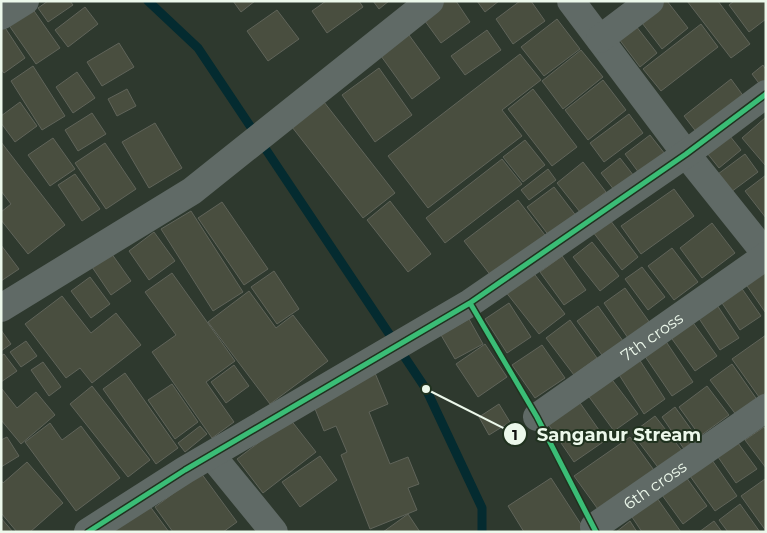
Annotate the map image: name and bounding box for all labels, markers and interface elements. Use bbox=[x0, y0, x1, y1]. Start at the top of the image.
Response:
street label: 7th cross bbox=[617, 308, 686, 365]
callout: Sanganur Stream bbox=[502, 418, 712, 451]
text: Sanganur Stream bbox=[537, 424, 701, 446]
text: 1 bbox=[512, 425, 518, 444]
street label: 6th cross bbox=[620, 456, 690, 513]

